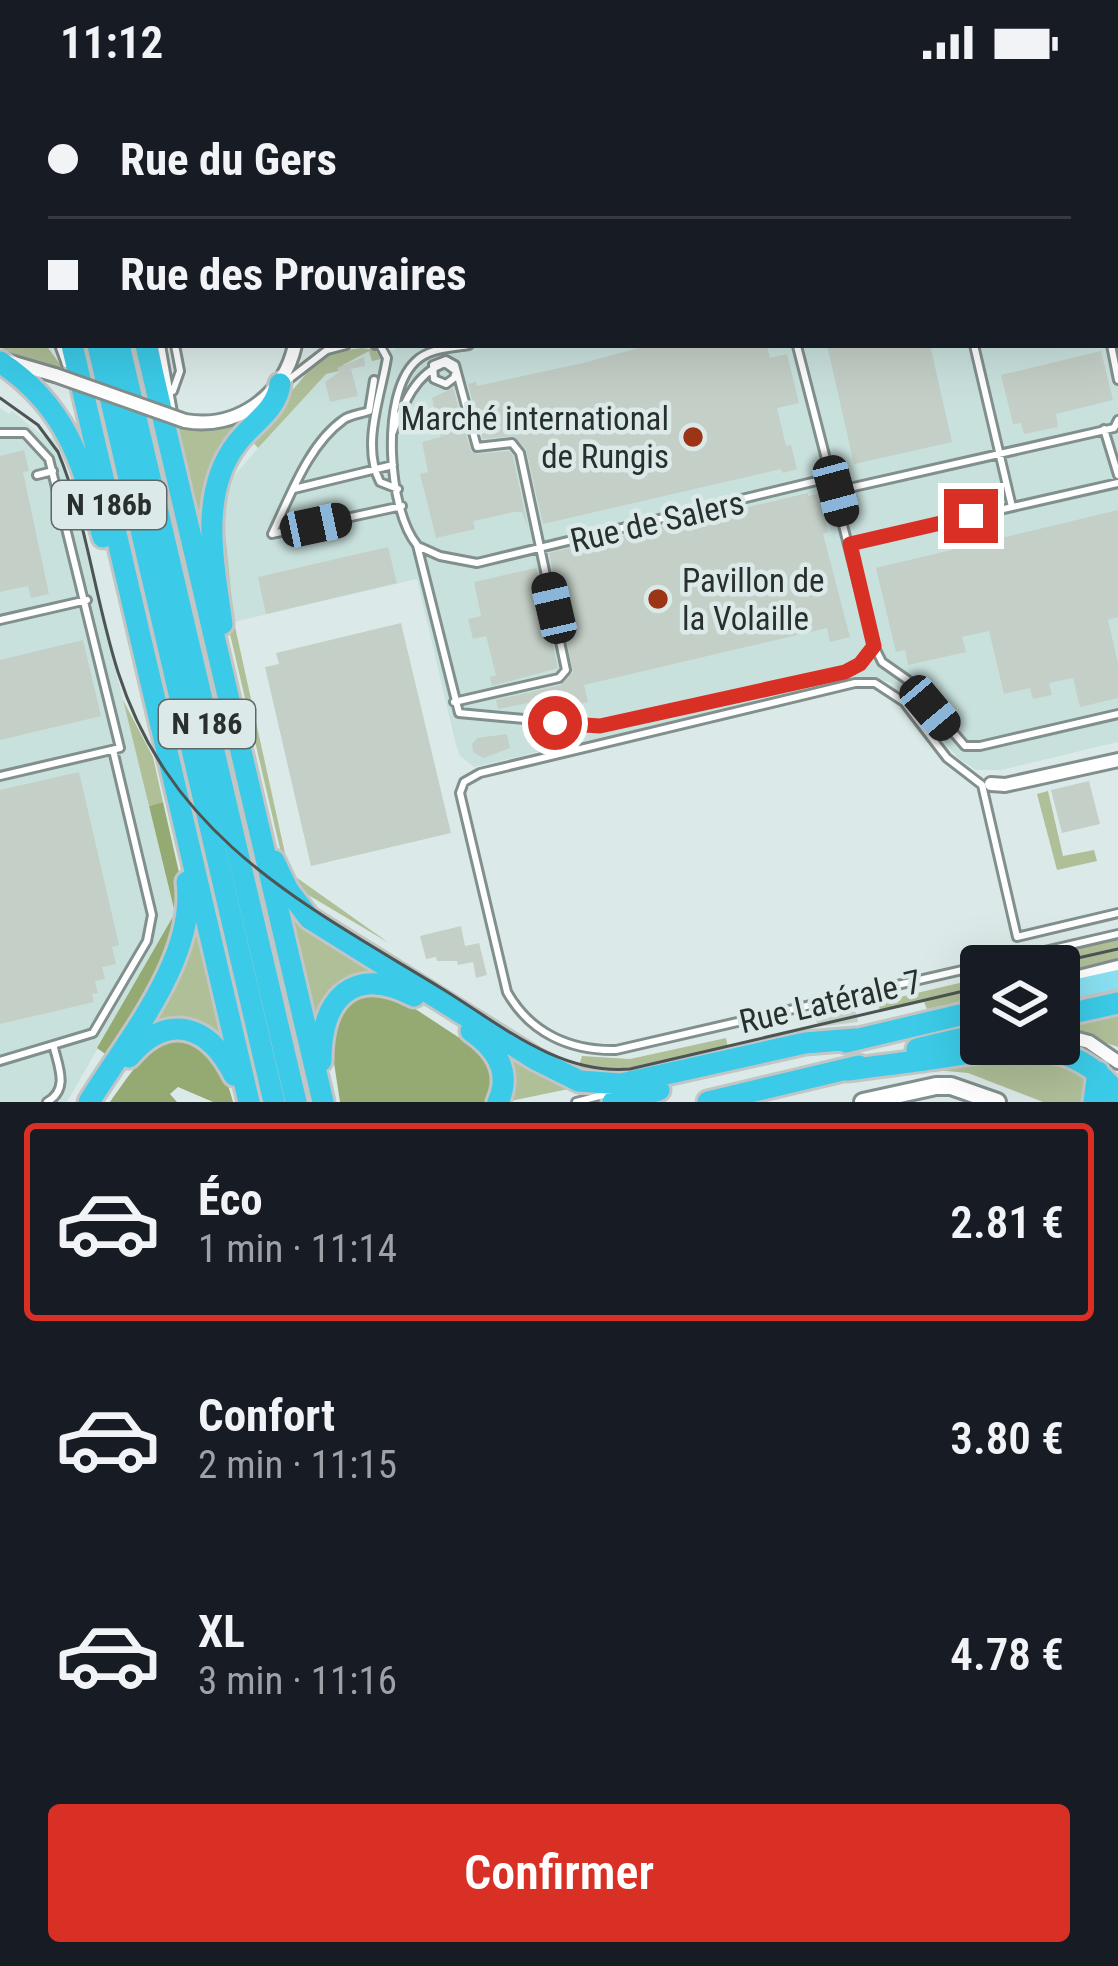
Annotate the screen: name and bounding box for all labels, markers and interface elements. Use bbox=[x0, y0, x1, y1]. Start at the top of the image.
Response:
text: 11:12 bbox=[60, 16, 163, 69]
text: Rue du Gers bbox=[120, 133, 337, 186]
text: Rue des Prouvaires bbox=[120, 248, 467, 301]
place label: Marché international de Rungis bbox=[400, 399, 669, 476]
marker: Marché international de Rungis bbox=[680, 424, 706, 450]
car bbox=[809, 452, 863, 530]
road number: N 186b bbox=[52, 481, 166, 529]
street label: Rue de Salers bbox=[566, 483, 748, 560]
route end bbox=[944, 489, 998, 543]
car bbox=[277, 500, 355, 550]
place label: Pavillon de la Volaille bbox=[682, 561, 824, 638]
car bbox=[528, 569, 580, 647]
marker: Pavillon de la Volaille bbox=[645, 586, 671, 612]
car bbox=[893, 669, 967, 747]
route start bbox=[528, 696, 582, 750]
road number: N 186 bbox=[159, 700, 255, 748]
map controls bbox=[960, 945, 1080, 1065]
button: layers bbox=[960, 945, 1080, 1065]
street label: Rue Latérale 7 bbox=[735, 962, 925, 1041]
icon: car bbox=[54, 1168, 162, 1276]
text: Éco bbox=[198, 1173, 263, 1226]
text: 2.81 € bbox=[950, 1196, 1064, 1249]
text: 1 min · 11:14 bbox=[198, 1226, 397, 1272]
icon: car bbox=[54, 1384, 162, 1492]
text: Confort bbox=[198, 1389, 335, 1442]
text: 3.80 € bbox=[950, 1412, 1064, 1465]
text: 2 min · 11:15 bbox=[198, 1442, 397, 1488]
icon: car bbox=[54, 1600, 162, 1708]
text: XL bbox=[198, 1605, 245, 1658]
text: 4.78 € bbox=[950, 1628, 1064, 1681]
text: 3 min · 11:16 bbox=[198, 1658, 397, 1704]
button: Confirmer bbox=[48, 1804, 1070, 1942]

